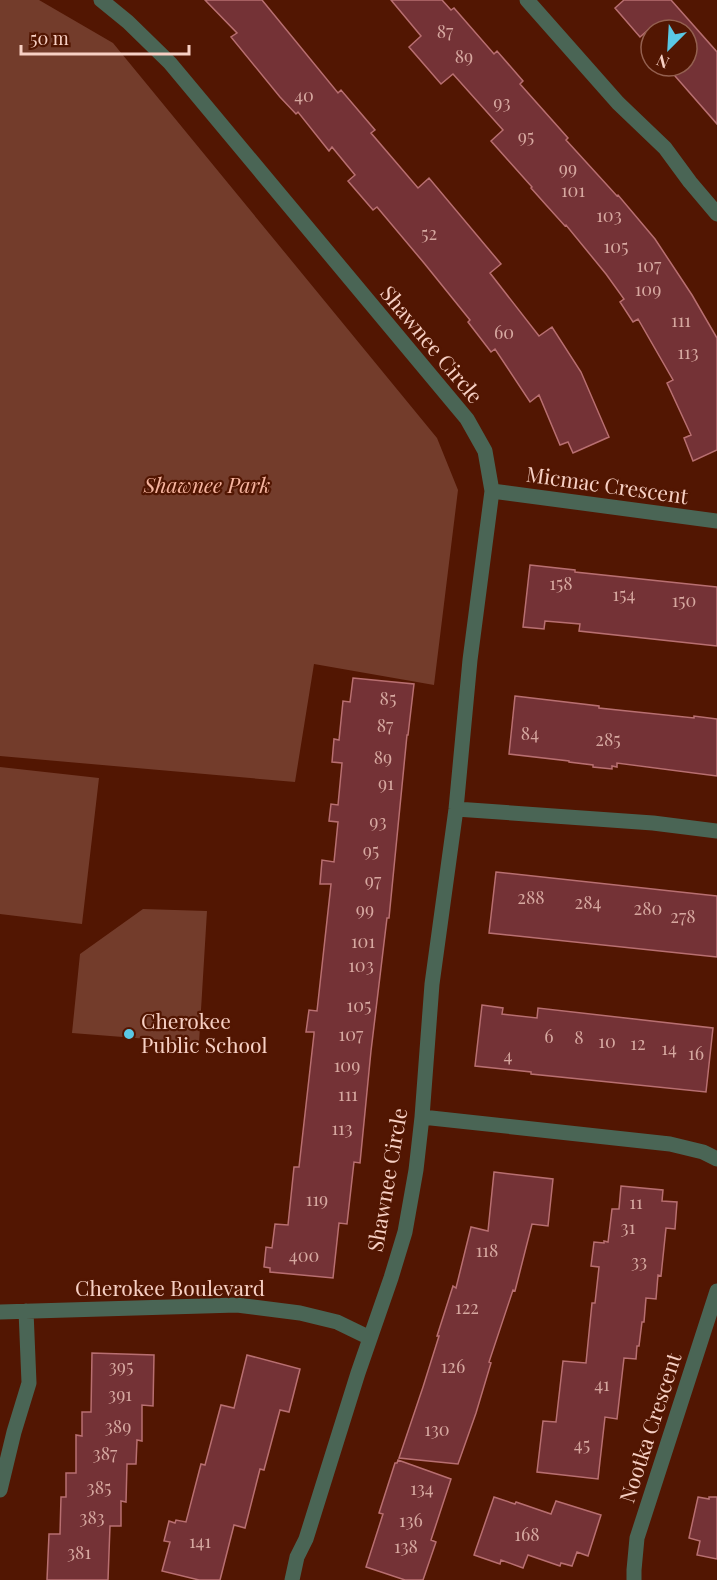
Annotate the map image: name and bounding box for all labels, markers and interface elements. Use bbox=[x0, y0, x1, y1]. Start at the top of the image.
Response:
scale bar bbox=[21, 18, 189, 56]
north arrow bbox=[639, 18, 699, 78]
house number: 87 bbox=[437, 19, 454, 43]
text: 50 m bbox=[30, 26, 69, 50]
house number: 89 bbox=[455, 44, 473, 68]
text: N bbox=[653, 50, 672, 74]
house number: 40 bbox=[294, 83, 314, 107]
house number: 93 bbox=[493, 90, 511, 114]
house number: 95 bbox=[518, 124, 534, 148]
house number: 99 bbox=[559, 156, 577, 180]
house number: 101 bbox=[561, 178, 585, 202]
house number: 103 bbox=[596, 203, 622, 227]
house number: 52 bbox=[421, 221, 437, 245]
house number: 105 bbox=[604, 234, 628, 258]
house number: 107 bbox=[637, 253, 662, 277]
house number: 109 bbox=[635, 277, 661, 301]
street label: Shawnee Circle bbox=[375, 279, 490, 408]
house number: 111 bbox=[671, 308, 691, 332]
house number: 60 bbox=[494, 320, 514, 344]
house number: 113 bbox=[677, 340, 699, 364]
street label: Micmac Crescent bbox=[524, 459, 691, 509]
park label: Shawnee Park bbox=[143, 470, 271, 498]
house number: 158 bbox=[549, 571, 573, 595]
house number: 154 bbox=[613, 582, 636, 606]
house number: 150 bbox=[672, 588, 696, 612]
house number: 85 bbox=[380, 686, 396, 710]
house number: 87 bbox=[377, 713, 394, 737]
house number: 84 bbox=[521, 721, 539, 745]
house number: 285 bbox=[595, 727, 621, 751]
house number: 89 bbox=[374, 745, 392, 769]
house number: 91 bbox=[378, 771, 394, 795]
house number: 93 bbox=[369, 809, 387, 833]
house number: 95 bbox=[363, 838, 379, 862]
house number: 97 bbox=[365, 868, 382, 892]
house number: 288 bbox=[517, 885, 545, 909]
house number: 284 bbox=[575, 890, 602, 914]
house number: 280 bbox=[634, 896, 662, 920]
house number: 99 bbox=[356, 897, 374, 921]
house number: 278 bbox=[670, 904, 696, 928]
house number: 101 bbox=[351, 929, 375, 953]
house number: 103 bbox=[348, 953, 374, 977]
house number: 105 bbox=[347, 993, 371, 1017]
place label: Cherokee Public School bbox=[141, 1006, 267, 1058]
house number: 107 bbox=[339, 1022, 364, 1046]
house number: 6 bbox=[544, 1024, 554, 1048]
house number: 8 bbox=[574, 1025, 584, 1049]
marker: Cherokee Public School bbox=[122, 1027, 136, 1041]
house number: 10 bbox=[598, 1029, 616, 1053]
house number: 12 bbox=[630, 1031, 646, 1055]
house number: 14 bbox=[661, 1036, 677, 1060]
house number: 16 bbox=[688, 1041, 704, 1065]
house number: 4 bbox=[504, 1043, 513, 1067]
house number: 109 bbox=[334, 1053, 360, 1077]
house number: 111 bbox=[338, 1082, 358, 1106]
street label: Shawnee Circle bbox=[360, 1106, 412, 1254]
house number: 113 bbox=[331, 1116, 353, 1140]
house number: 119 bbox=[306, 1187, 328, 1211]
house number: 11 bbox=[629, 1190, 643, 1214]
house number: 31 bbox=[621, 1215, 636, 1239]
house number: 118 bbox=[476, 1238, 498, 1262]
house number: 400 bbox=[289, 1243, 319, 1267]
house number: 33 bbox=[631, 1249, 647, 1273]
street label: Cherokee Boulevard bbox=[75, 1273, 265, 1301]
house number: 122 bbox=[455, 1295, 479, 1319]
street label: Nootka Crescent bbox=[612, 1348, 687, 1506]
house number: 395 bbox=[109, 1354, 133, 1378]
house number: 126 bbox=[441, 1354, 465, 1378]
house number: 41 bbox=[594, 1372, 610, 1396]
house number: 391 bbox=[108, 1382, 132, 1406]
house number: 389 bbox=[105, 1414, 131, 1438]
house number: 130 bbox=[424, 1417, 450, 1441]
house number: 45 bbox=[574, 1432, 590, 1456]
house number: 387 bbox=[93, 1441, 118, 1465]
house number: 385 bbox=[87, 1475, 111, 1499]
house number: 134 bbox=[410, 1476, 434, 1500]
house number: 383 bbox=[79, 1505, 105, 1529]
house number: 136 bbox=[399, 1508, 423, 1532]
house number: 168 bbox=[514, 1522, 540, 1546]
house number: 141 bbox=[189, 1529, 211, 1553]
house number: 138 bbox=[394, 1534, 418, 1558]
house number: 381 bbox=[67, 1540, 91, 1564]

